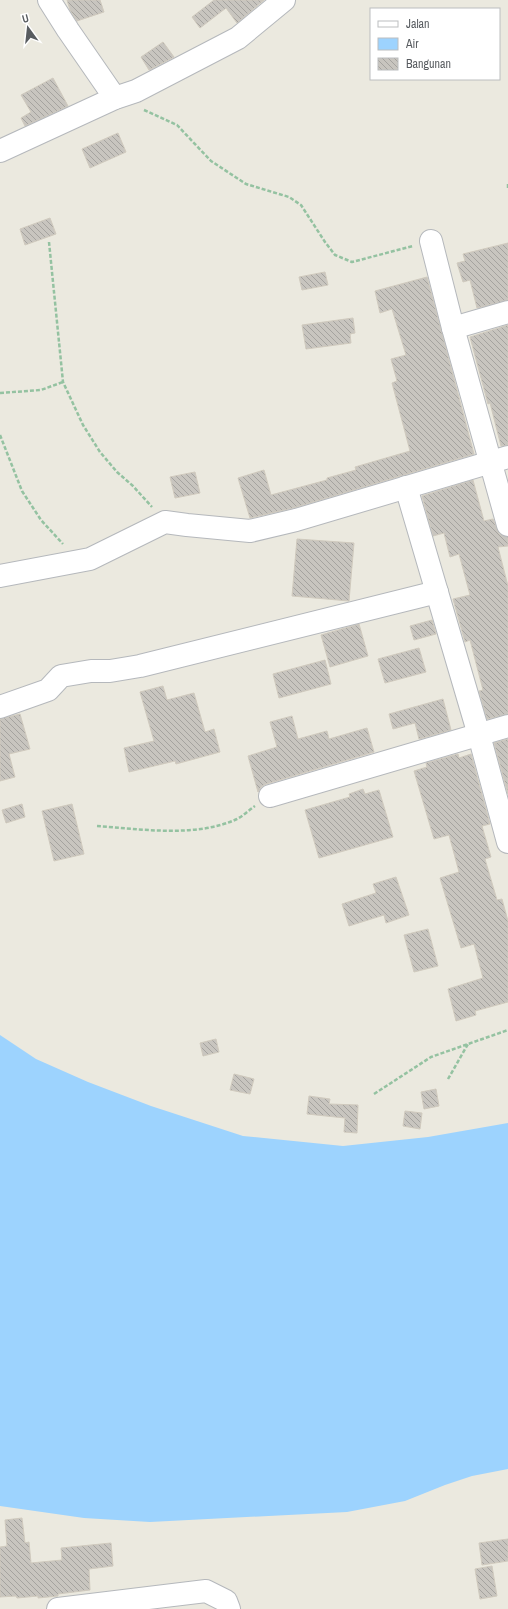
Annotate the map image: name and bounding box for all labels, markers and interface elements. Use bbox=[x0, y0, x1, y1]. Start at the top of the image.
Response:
north arrow bbox=[8, 8, 48, 48]
legend bbox=[370, 8, 500, 80]
text: U bbox=[20, 11, 30, 26]
text: Jalan bbox=[406, 16, 430, 32]
text: Air bbox=[405, 36, 419, 52]
text: Bangunan bbox=[406, 56, 451, 72]

